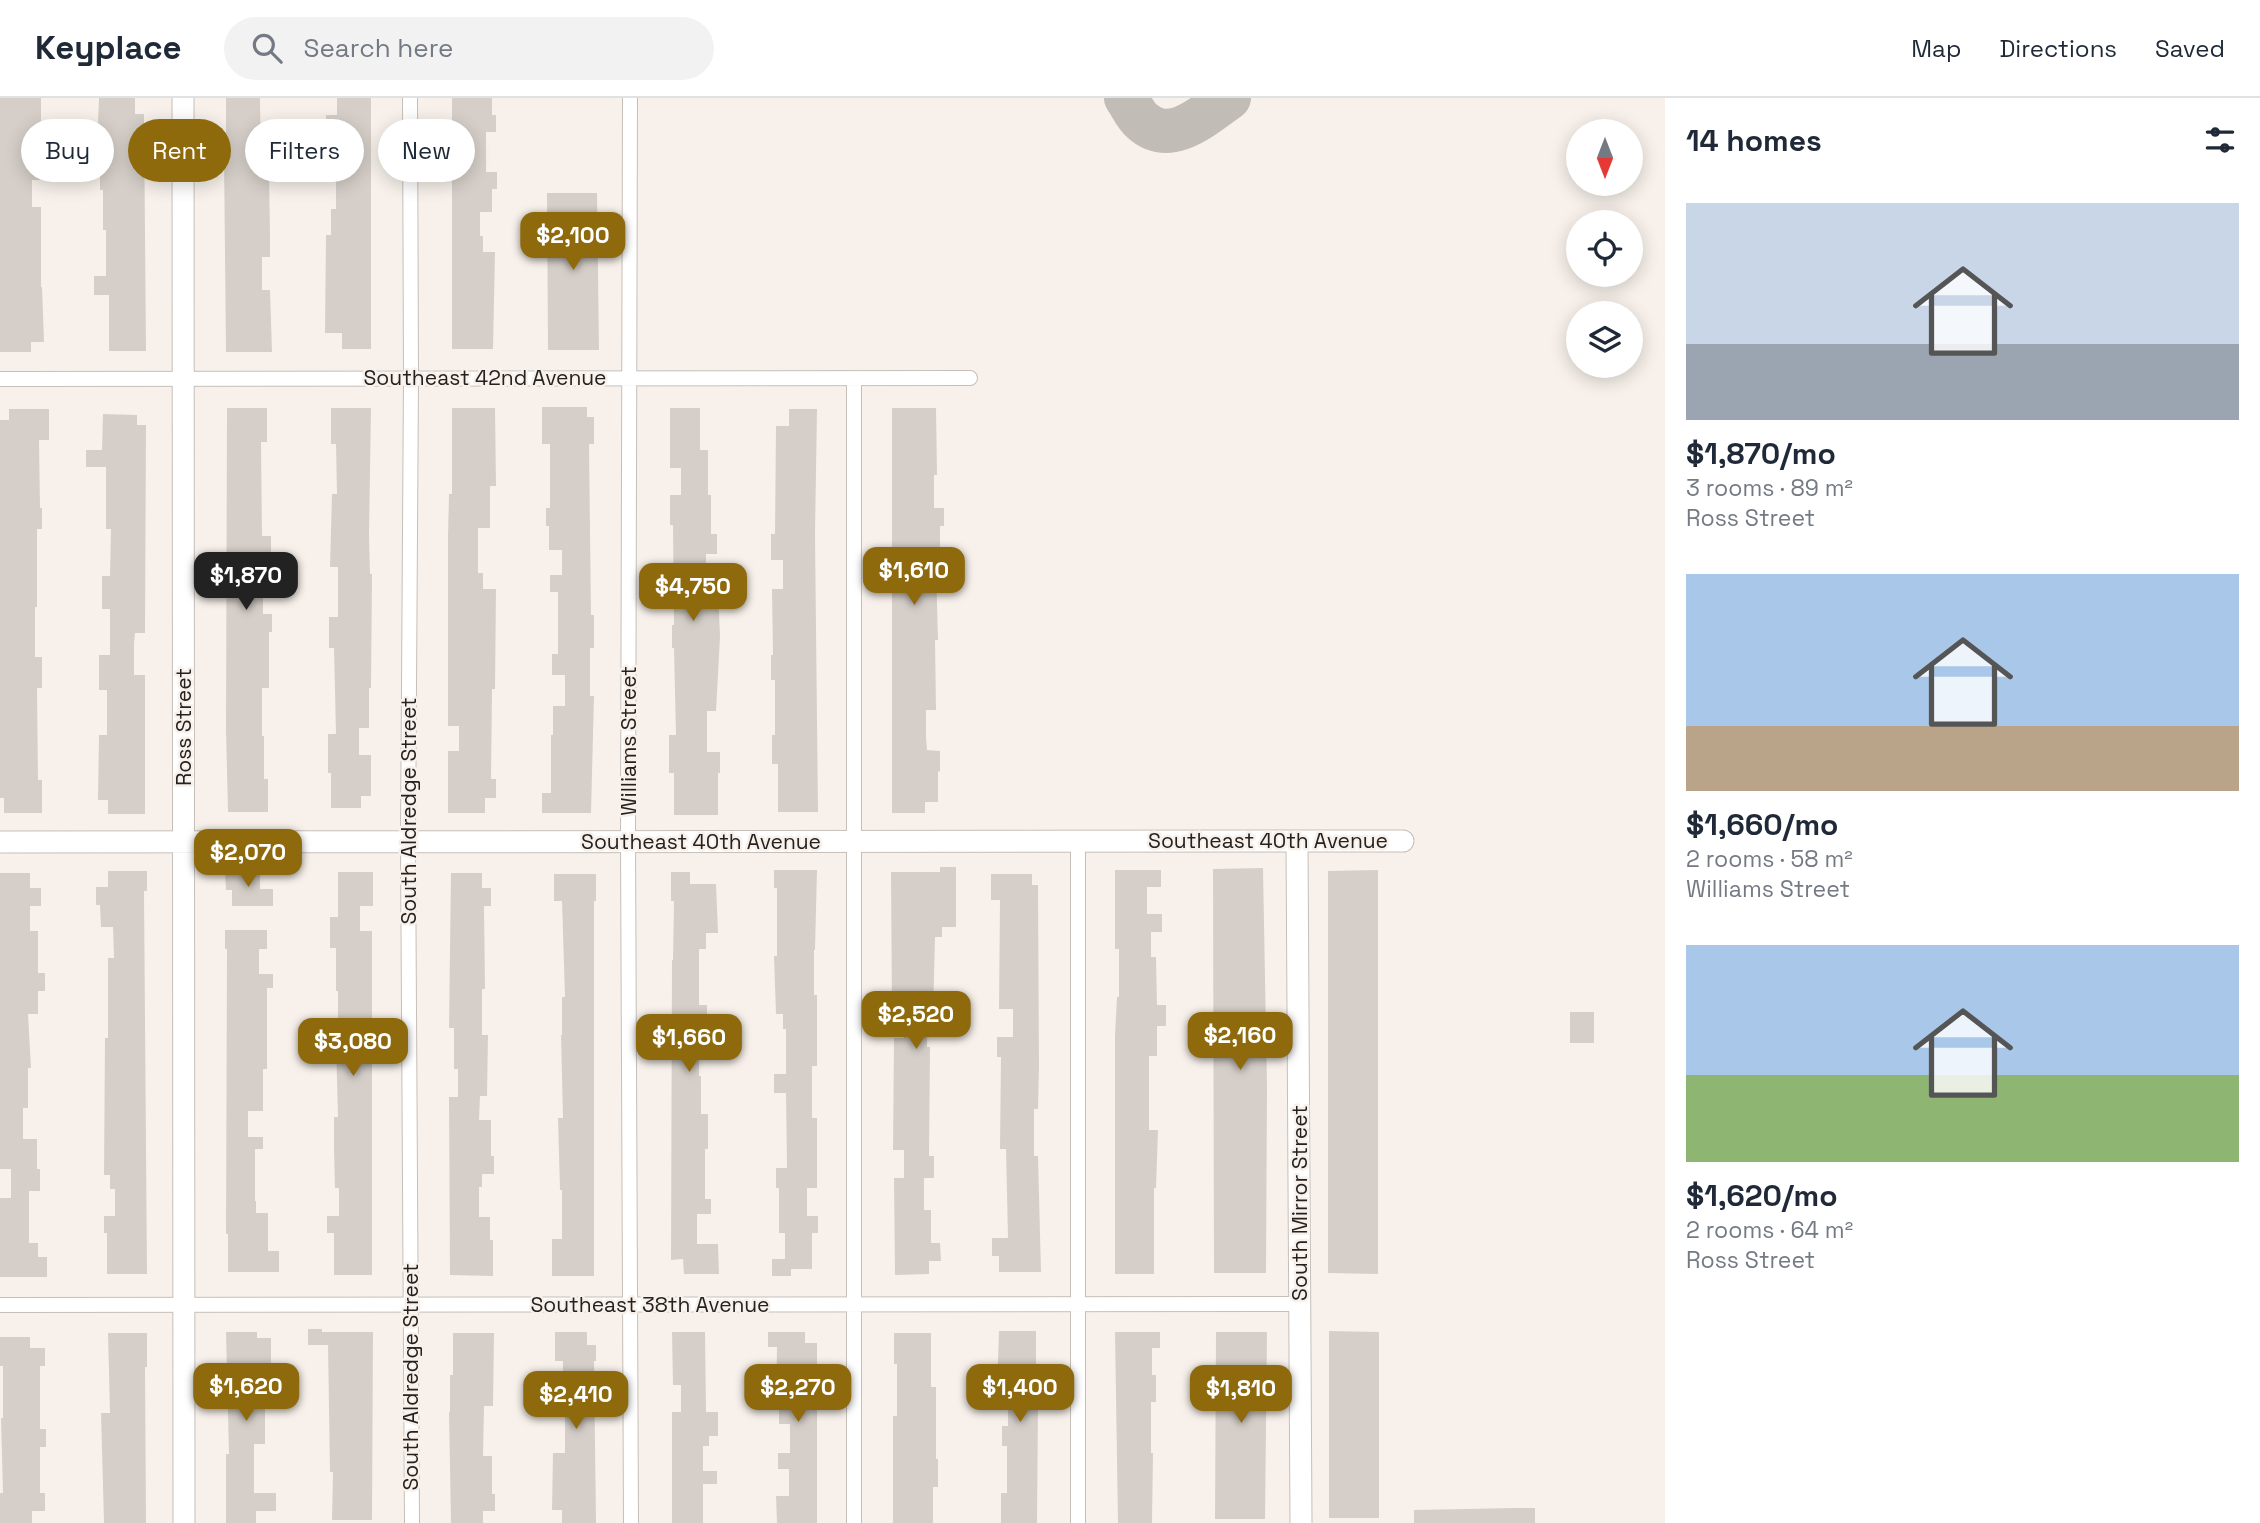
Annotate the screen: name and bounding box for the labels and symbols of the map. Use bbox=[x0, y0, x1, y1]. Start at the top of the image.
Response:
north arrow bbox=[1566, 119, 1643, 196]
pin: $2,100 bbox=[516, 212, 630, 272]
street label: Southeast 42nd Avenue bbox=[363, 364, 607, 391]
pin: $1,610 bbox=[857, 547, 971, 607]
pin: $1,870 bbox=[189, 552, 303, 612]
pin: $4,750 bbox=[636, 564, 750, 623]
street label: Williams Street bbox=[615, 666, 642, 816]
street label: Ross Street bbox=[170, 668, 197, 786]
street label: South Aldredge Street bbox=[395, 697, 422, 925]
street label: Southeast 40th Avenue bbox=[1148, 827, 1388, 854]
street label: Southeast 40th Avenue bbox=[581, 828, 821, 855]
pin: $2,070 bbox=[191, 830, 305, 889]
pin: $2,520 bbox=[859, 992, 973, 1051]
pin: $2,160 bbox=[1183, 1012, 1297, 1072]
pin: $1,660 bbox=[632, 1014, 746, 1074]
pin: $3,080 bbox=[296, 1018, 410, 1078]
street label: South Mirror Street bbox=[1286, 1105, 1313, 1301]
street label: South Aldredge Street bbox=[397, 1263, 424, 1491]
street label: Southeast 38th Avenue bbox=[530, 1291, 770, 1318]
pin: $1,620 bbox=[189, 1364, 303, 1423]
pin: $2,270 bbox=[741, 1364, 855, 1424]
pin: $1,400 bbox=[963, 1364, 1077, 1424]
pin: $1,810 bbox=[1184, 1366, 1298, 1425]
pin: $2,410 bbox=[519, 1372, 633, 1431]

